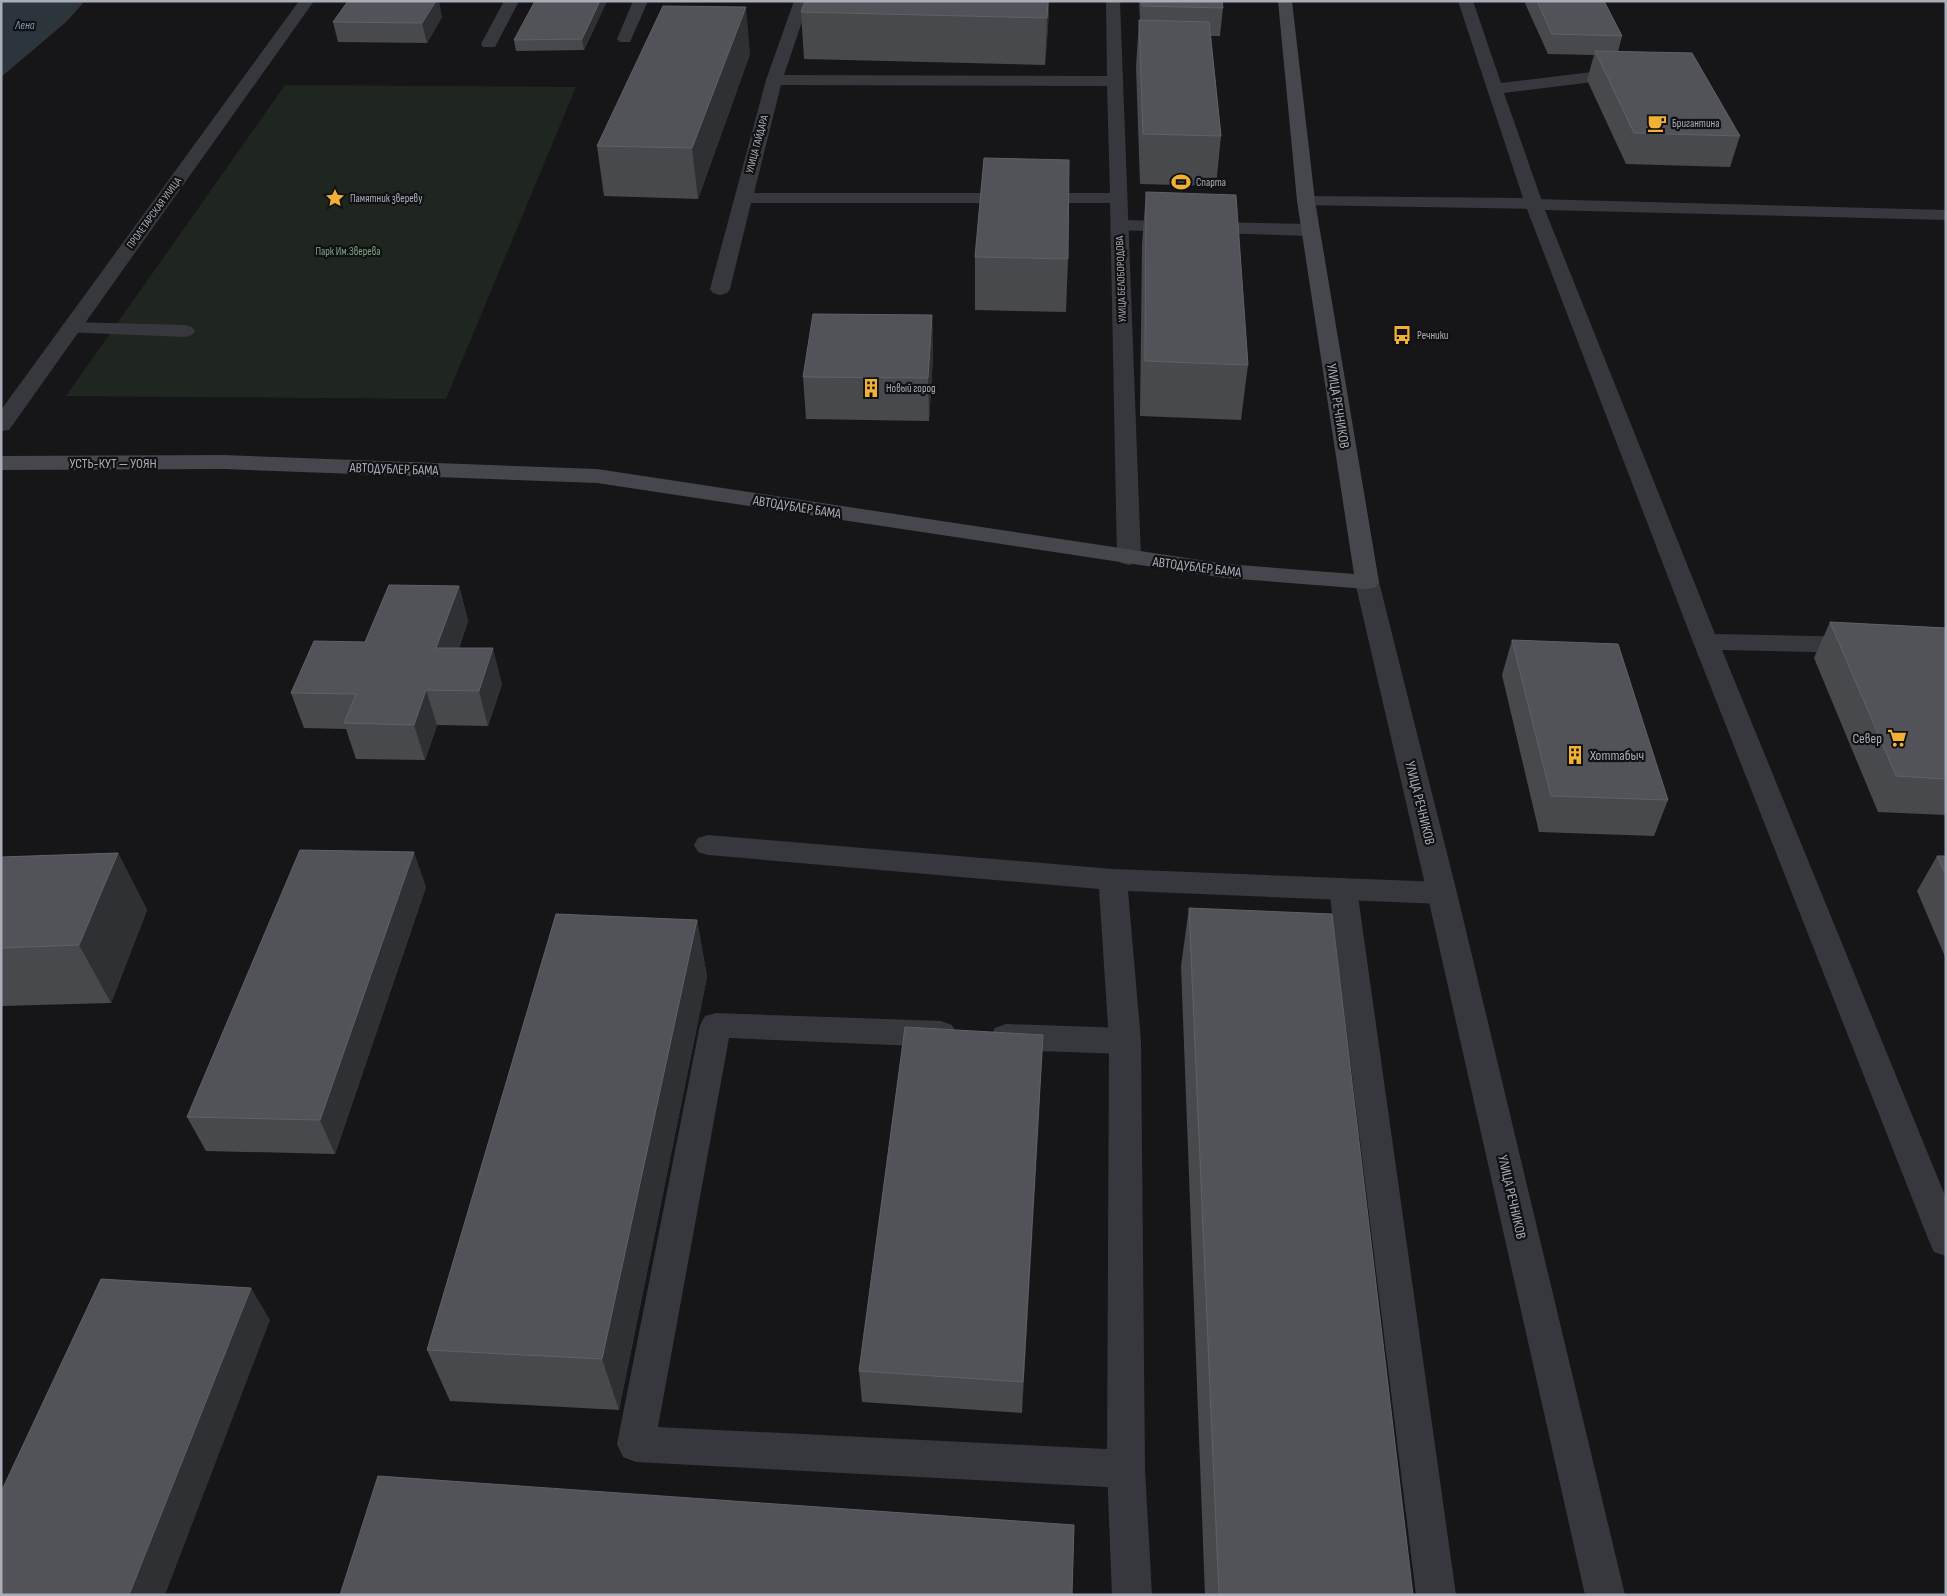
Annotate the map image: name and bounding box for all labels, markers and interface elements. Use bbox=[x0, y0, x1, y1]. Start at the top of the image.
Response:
water label: Лена bbox=[14, 18, 35, 33]
cafe icon: Бригантина bbox=[1646, 112, 1668, 134]
street label: УЛИЦА ГАЙДАРА bbox=[742, 113, 771, 174]
place label: Бригантина bbox=[1672, 117, 1719, 130]
sports icon: Спарта bbox=[1170, 171, 1192, 193]
street label: ПРОЛЕТАРСКАЯ УЛИЦА bbox=[124, 175, 184, 251]
place label: Спарта bbox=[1196, 176, 1226, 189]
place icon: Памятник звереву bbox=[324, 187, 346, 209]
place label: Памятник звереву bbox=[350, 192, 423, 205]
street label: УЛИЦА БЕЛОБОРОДОВА bbox=[1113, 235, 1129, 322]
park label: Парк Им.Зверева bbox=[315, 245, 381, 258]
bus stop icon: Речники bbox=[1391, 324, 1413, 346]
place label: Речники bbox=[1417, 329, 1449, 342]
street label: УЛИЦА РЕЧНИКОВ bbox=[1323, 362, 1353, 450]
building icon: Новый город bbox=[860, 377, 882, 399]
place label: Новый город bbox=[886, 382, 936, 395]
street label: УСТЬ-КУТ — УОЯН bbox=[69, 455, 157, 472]
street label: АВТОДУБЛЕР БАМА bbox=[348, 459, 440, 479]
street label: АВТОДУБЛЕР БАМА bbox=[751, 491, 843, 523]
street label: АВТОДУБЛЕР БАМА bbox=[1151, 553, 1243, 581]
supermarket icon: Север bbox=[1886, 727, 1908, 749]
place label: Север bbox=[1852, 730, 1882, 747]
building icon: Хоттабыч bbox=[1564, 744, 1586, 766]
place label: Хоттабыч bbox=[1589, 747, 1644, 764]
street label: УЛИЦА РЕЧНИКОВ bbox=[1401, 759, 1439, 847]
street label: УЛИЦА РЕЧНИКОВ bbox=[1494, 1153, 1530, 1241]

